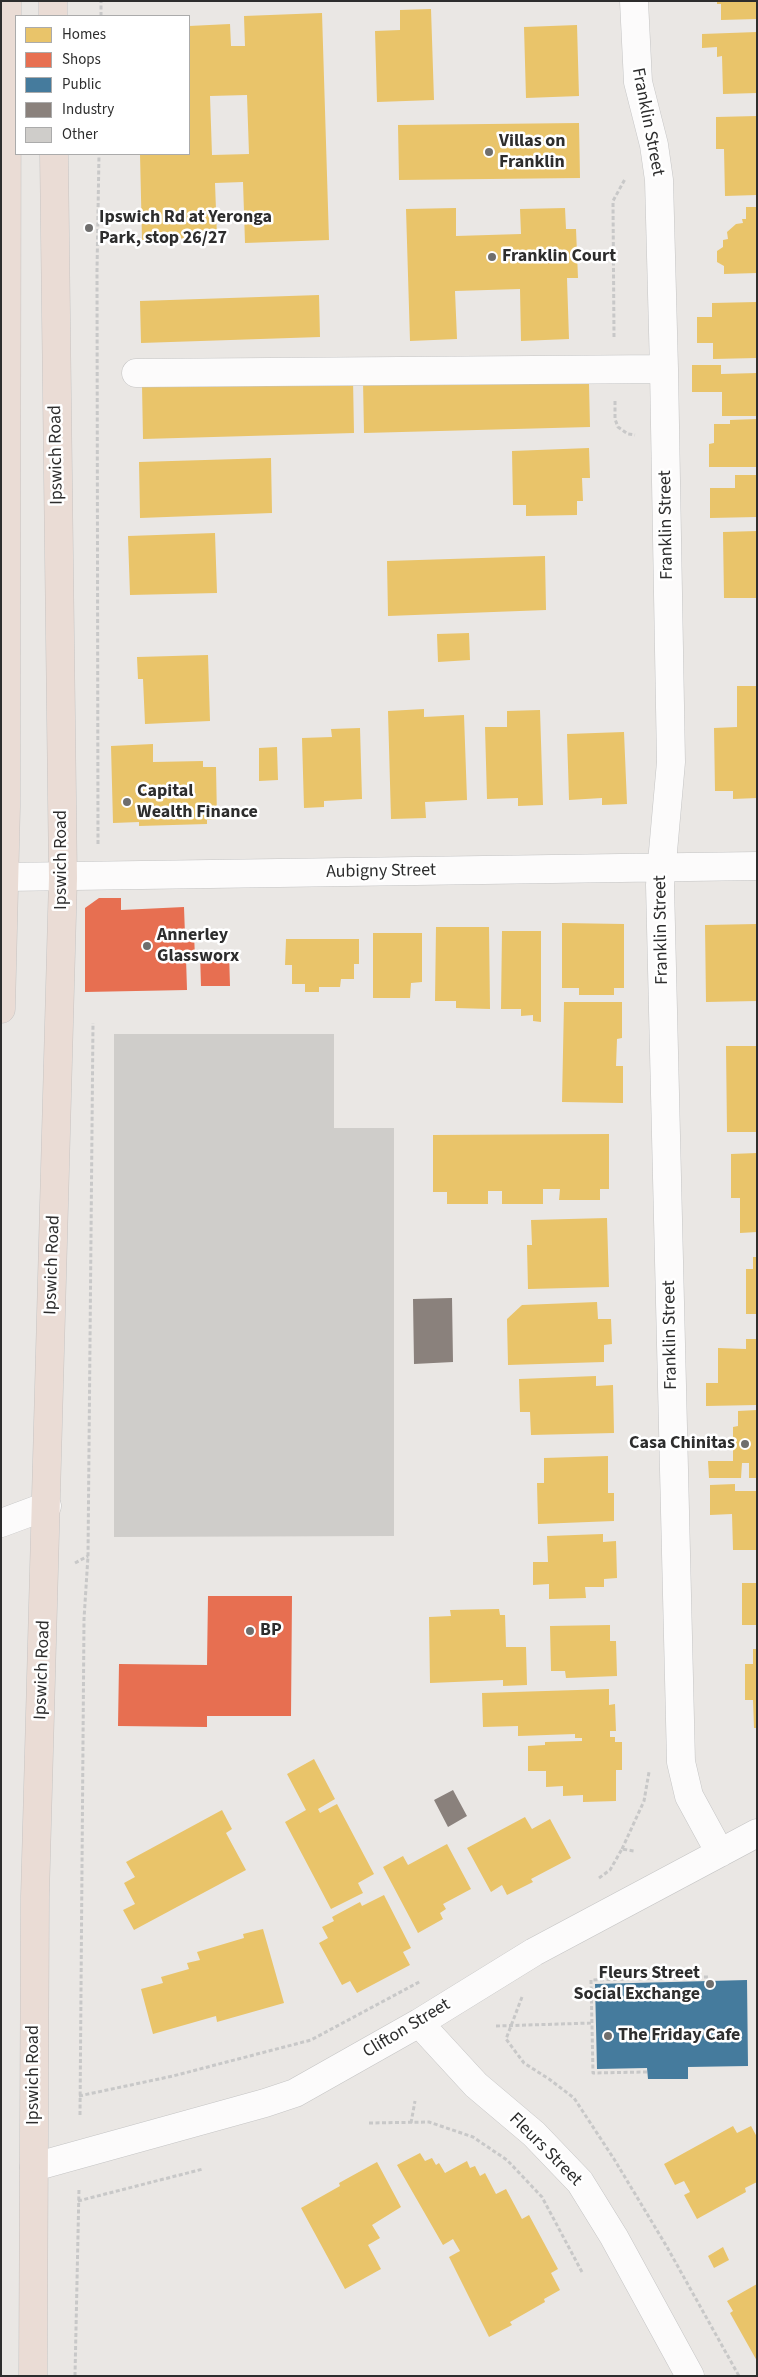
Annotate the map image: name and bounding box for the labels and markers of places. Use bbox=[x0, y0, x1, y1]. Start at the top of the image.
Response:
place label: Villas on Franklin bbox=[499, 131, 566, 173]
marker: Villas on Franklin bbox=[483, 146, 495, 158]
place label: Ipswich Rd at Yeronga Park, stop 26/27 bbox=[99, 207, 272, 250]
marker: Ipswich Rd at Yeronga Park, stop 26/27 bbox=[83, 222, 95, 234]
place label: Franklin Court bbox=[502, 246, 616, 268]
marker: Franklin Court bbox=[486, 251, 498, 263]
place label: Capital Wealth Finance bbox=[137, 781, 258, 824]
marker: Capital Wealth Finance bbox=[121, 796, 133, 808]
place label: Annerley Glassworx bbox=[157, 925, 239, 968]
marker: Annerley Glassworx bbox=[141, 940, 153, 952]
place label: Casa Chinitas bbox=[629, 1433, 735, 1455]
marker: Casa Chinitas bbox=[739, 1438, 751, 1450]
place label: BP bbox=[260, 1620, 282, 1642]
marker: BP bbox=[244, 1625, 256, 1637]
place label: Fleurs Street Social Exchange bbox=[573, 1963, 700, 2006]
marker: Fleurs Street Social Exchange bbox=[704, 1978, 716, 1990]
place label: The Friday Cafe bbox=[618, 2025, 740, 2047]
marker: The Friday Cafe bbox=[602, 2030, 614, 2042]

